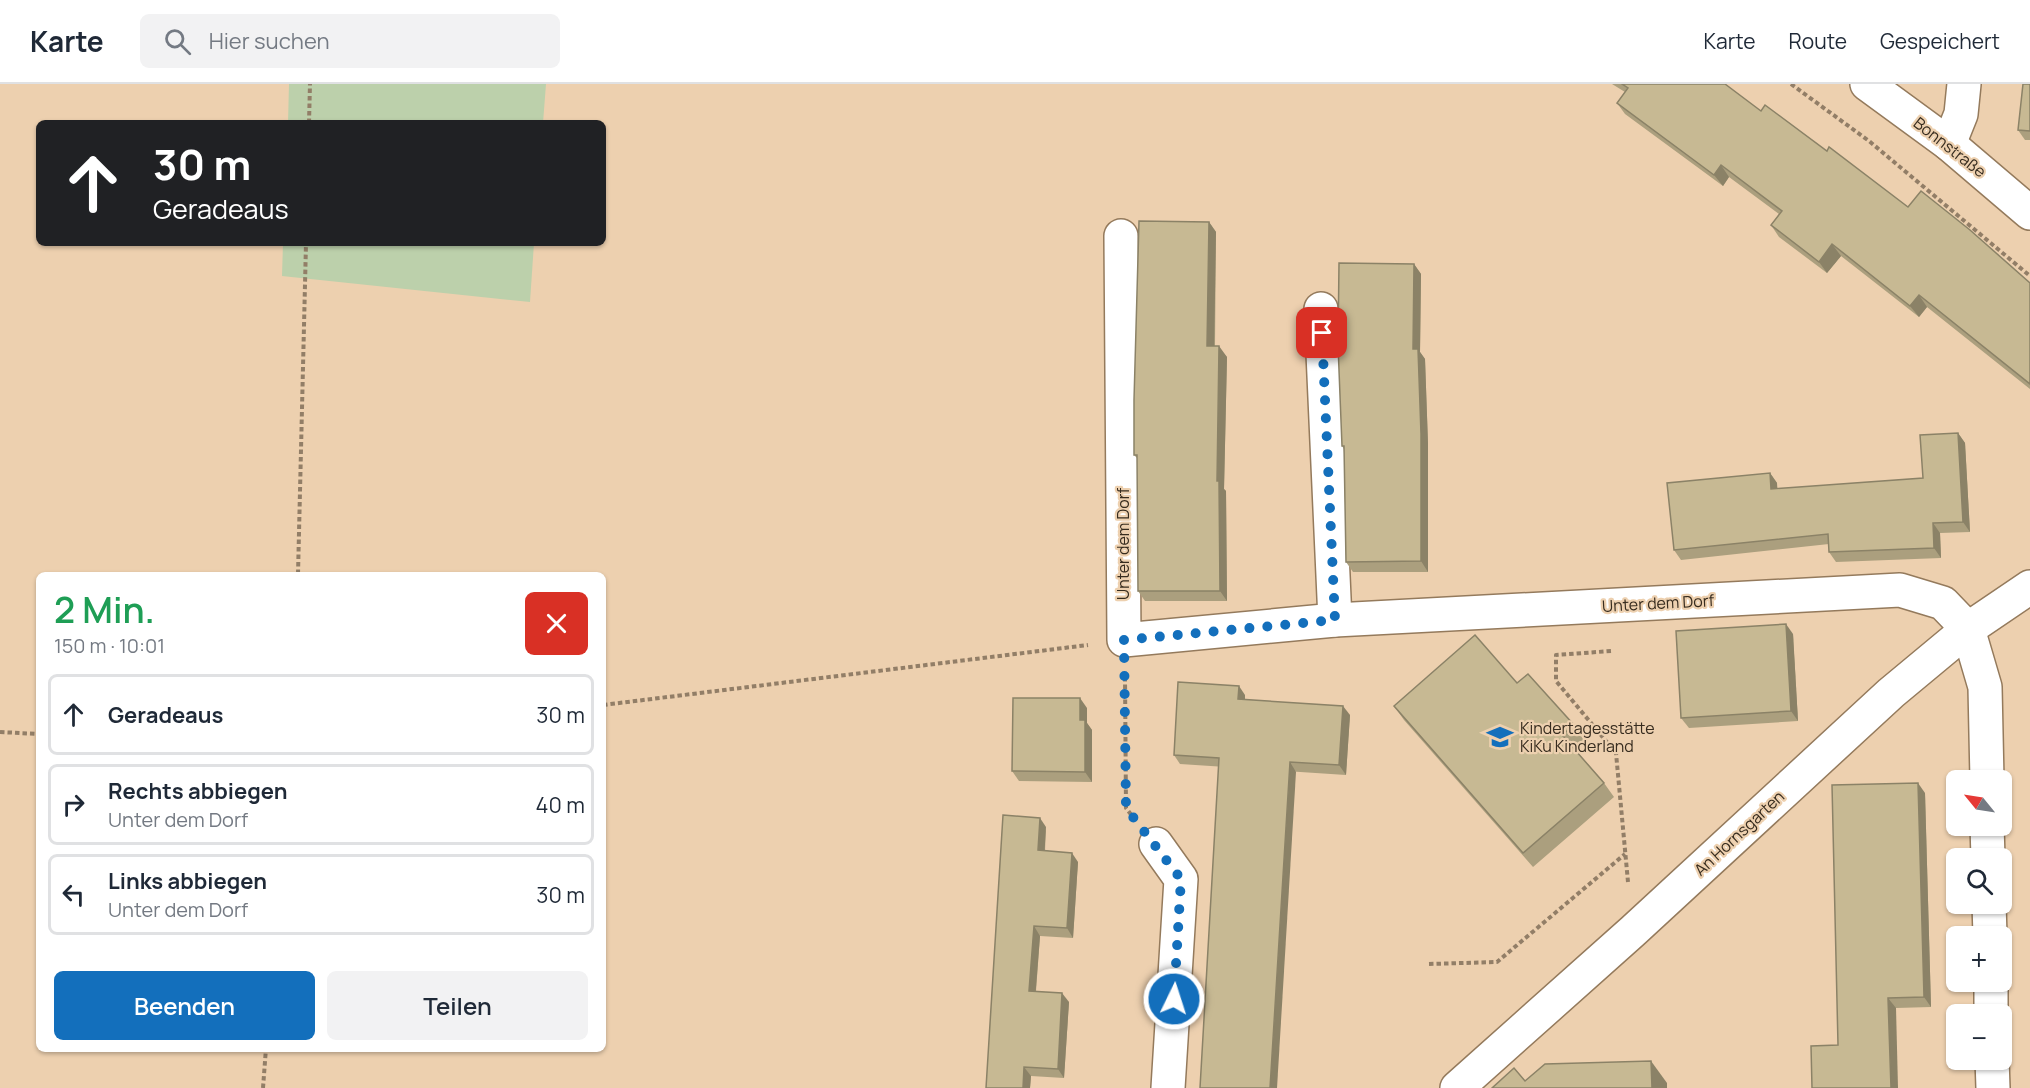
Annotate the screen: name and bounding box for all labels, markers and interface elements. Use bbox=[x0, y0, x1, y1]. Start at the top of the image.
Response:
search box bbox=[140, 14, 560, 68]
text: Karte bbox=[30, 22, 104, 60]
icon: search bbox=[161, 25, 194, 58]
text: Hier suchen bbox=[209, 26, 330, 56]
text: Karte bbox=[1704, 27, 1756, 55]
text: Route bbox=[1789, 27, 1847, 55]
text: Gespeichert bbox=[1880, 27, 2000, 55]
street label: Bonnstraße bbox=[1909, 112, 1991, 182]
text: 30 m bbox=[153, 135, 251, 193]
icon: ahead bbox=[54, 144, 132, 222]
text: Geradeaus bbox=[153, 190, 289, 227]
pin bbox=[1296, 307, 1347, 358]
icon: arrive bbox=[1305, 316, 1338, 349]
street label: Unter dem Dorf bbox=[1112, 488, 1134, 600]
text: 2 Min. bbox=[54, 585, 155, 634]
street label: Unter dem Dorf bbox=[1601, 589, 1715, 617]
button: close bbox=[525, 592, 588, 655]
text: 150 m · 10:01 bbox=[54, 632, 165, 659]
icon: ahead bbox=[57, 698, 90, 731]
text: Geradeaus bbox=[108, 700, 223, 730]
text: 30 m bbox=[536, 700, 585, 730]
place label: Kindertagesstätte KiKu Kinderland bbox=[1520, 717, 1655, 757]
school or university icon: Kindertagesstätte KiKu Kinderland bbox=[1485, 722, 1515, 752]
north arrow bbox=[1946, 770, 2012, 836]
map controls bbox=[1946, 770, 2012, 1070]
text: Rechts abbiegen bbox=[108, 776, 287, 806]
street label: An Hornsgarten bbox=[1689, 785, 1789, 881]
icon: right bbox=[57, 788, 90, 821]
text: 40 m bbox=[536, 790, 585, 820]
text: Unter dem Dorf bbox=[108, 806, 248, 833]
button: search bbox=[1946, 848, 2012, 914]
text: Links abbiegen bbox=[108, 866, 267, 896]
icon: left bbox=[57, 878, 90, 911]
text: 30 m bbox=[536, 880, 585, 910]
text: Unter dem Dorf bbox=[108, 896, 248, 923]
button: + bbox=[1946, 926, 2012, 992]
position arrow bbox=[1142, 967, 1206, 1031]
button: Beenden bbox=[54, 971, 315, 1040]
button: Teilen bbox=[327, 971, 588, 1040]
button: − bbox=[1946, 1004, 2012, 1070]

